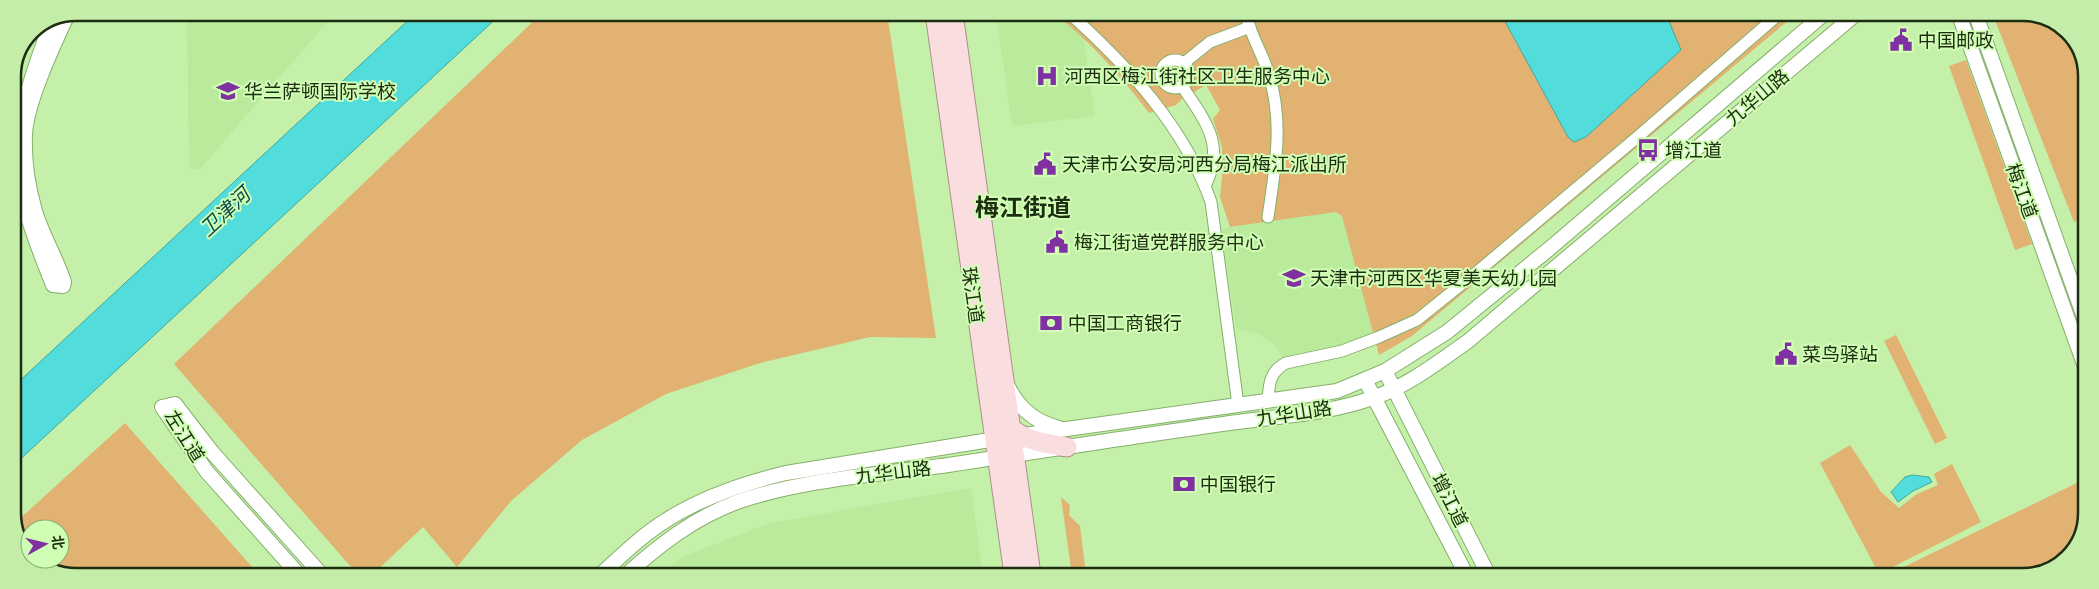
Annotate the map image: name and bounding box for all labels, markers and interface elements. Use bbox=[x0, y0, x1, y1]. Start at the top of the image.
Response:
public building icon: 中国邮政 bbox=[1888, 27, 1914, 53]
place label: 中国邮政 bbox=[1918, 28, 1994, 52]
hospital icon: 河西区梅江街社区卫生服务中心 bbox=[1034, 63, 1060, 89]
street label: 九华山路 bbox=[1720, 63, 1794, 131]
place label: 河西区梅江街社区卫生服务中心 bbox=[1064, 64, 1330, 88]
school or university icon: 华兰萨顿国际学校 bbox=[215, 78, 241, 104]
place label: 华兰萨顿国际学校 bbox=[244, 79, 396, 103]
bus stop icon: 增江道 bbox=[1635, 137, 1661, 163]
place label: 增江道 bbox=[1665, 138, 1722, 162]
public building icon: 天津市公安局河西分局梅江派出所 bbox=[1032, 151, 1058, 177]
place label: 天津市公安局河西分局梅江派出所 bbox=[1062, 152, 1347, 176]
street label: 梅江道 bbox=[2001, 160, 2043, 222]
water label: 卫津河 bbox=[194, 179, 258, 241]
district label: 梅江街道 bbox=[975, 192, 1071, 222]
public building icon: 梅江街道党群服务中心 bbox=[1044, 229, 1070, 255]
place label: 梅江街道党群服务中心 bbox=[1074, 230, 1264, 254]
street label: 珠江道 bbox=[957, 265, 989, 325]
school or university icon: 天津市河西区华夏美天幼儿园 bbox=[1281, 265, 1307, 291]
place label: 天津市河西区华夏美天幼儿园 bbox=[1310, 266, 1557, 290]
bank icon: 中国工商银行 bbox=[1038, 310, 1064, 336]
place label: 中国工商银行 bbox=[1068, 311, 1182, 335]
public building icon: 菜鸟驿站 bbox=[1773, 341, 1799, 367]
place label: 菜鸟驿站 bbox=[1802, 342, 1878, 366]
street label: 九华山路 bbox=[1255, 395, 1333, 431]
street label: 左江道 bbox=[160, 405, 210, 467]
street label: 九华山路 bbox=[854, 455, 932, 489]
street label: 增江道 bbox=[1426, 469, 1474, 531]
bank icon: 中国银行 bbox=[1171, 471, 1197, 497]
place label: 中国银行 bbox=[1200, 472, 1276, 496]
north arrow bbox=[20, 519, 70, 569]
text: 北 bbox=[48, 534, 68, 550]

